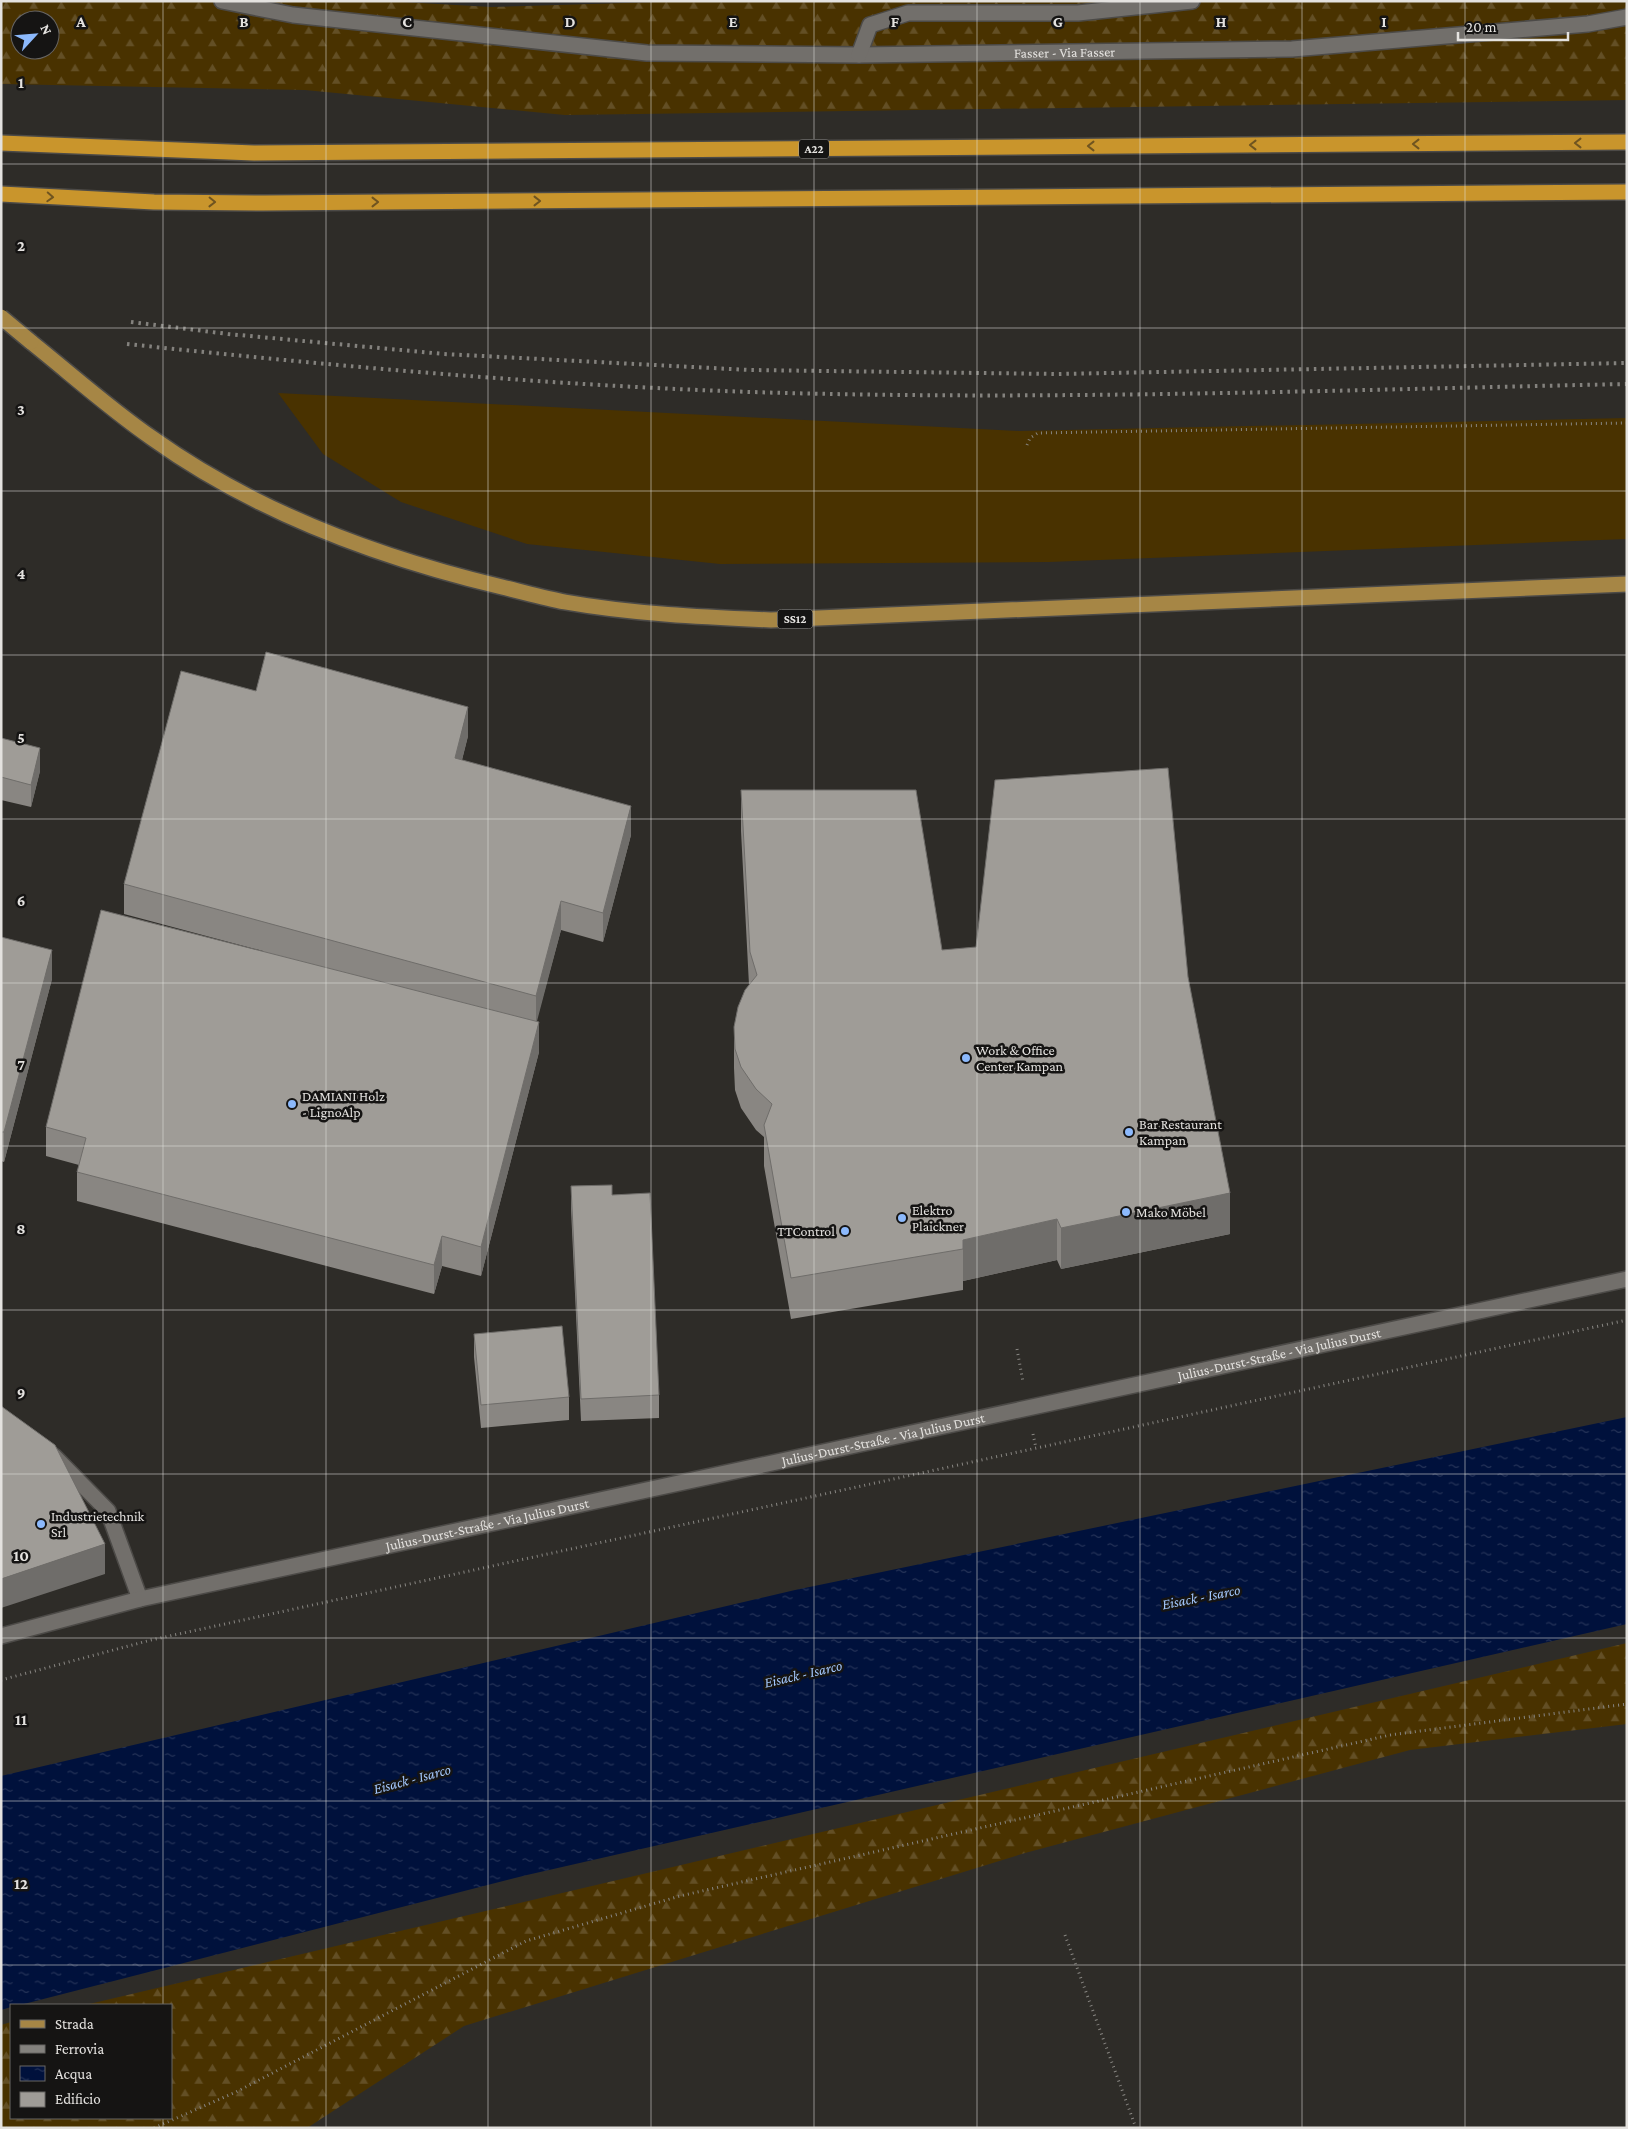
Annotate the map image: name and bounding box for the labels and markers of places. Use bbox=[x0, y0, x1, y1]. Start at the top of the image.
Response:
place label: Work & Office Center Kampan bbox=[976, 1042, 1064, 1074]
marker: Work & Office Center Kampan bbox=[960, 1052, 972, 1064]
place label: DAMIANI Holz - LignoAlp bbox=[302, 1088, 385, 1120]
marker: DAMIANI Holz - LignoAlp bbox=[286, 1098, 298, 1110]
place label: Bar Restaurant Kampan bbox=[1139, 1116, 1222, 1148]
marker: Bar Restaurant Kampan bbox=[1123, 1126, 1135, 1138]
place label: Elektro Plaickner bbox=[912, 1202, 964, 1234]
place label: Mako Möbel bbox=[1136, 1204, 1206, 1220]
marker: Mako Möbel bbox=[1120, 1206, 1132, 1218]
marker: Elektro Plaickner bbox=[896, 1212, 908, 1224]
place label: TTControl bbox=[777, 1223, 835, 1239]
marker: TTControl bbox=[839, 1225, 851, 1237]
place label: Industrietechnik Srl bbox=[51, 1508, 145, 1540]
marker: Industrietechnik Srl bbox=[35, 1518, 47, 1530]

